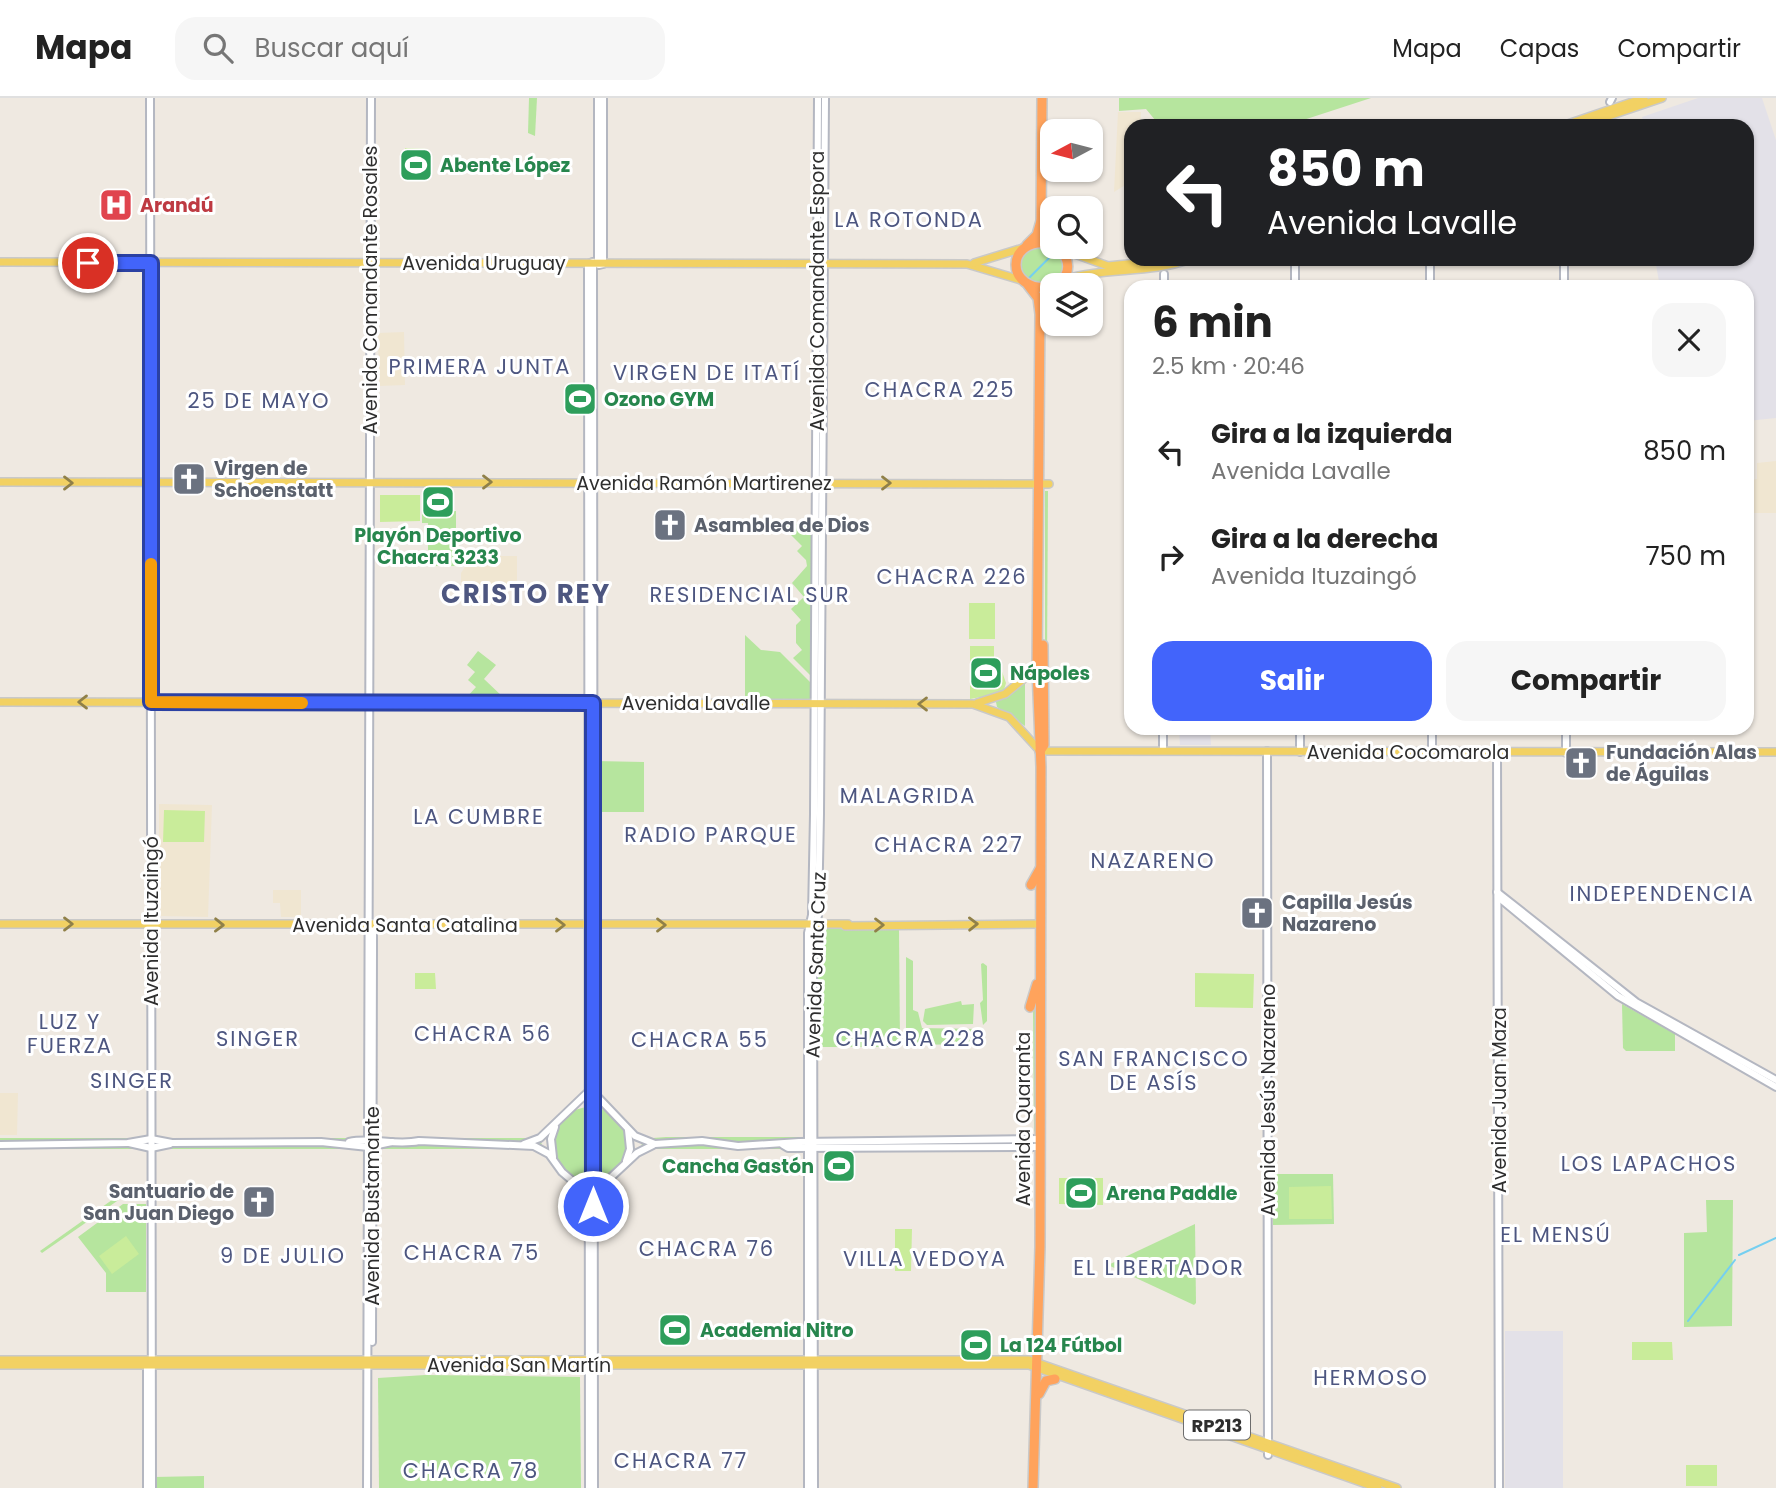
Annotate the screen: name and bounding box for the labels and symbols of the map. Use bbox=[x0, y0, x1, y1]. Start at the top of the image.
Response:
north arrow bbox=[1040, 119, 1102, 182]
street label: Avenida Comandante Rosales bbox=[357, 146, 384, 434]
sports icon: Abente López bbox=[397, 146, 435, 184]
street label: Avenida Comandante Espora bbox=[804, 151, 831, 431]
place label: Abente López bbox=[440, 152, 570, 179]
hospital icon: Arandú bbox=[97, 186, 135, 224]
place label: Arandú bbox=[140, 192, 214, 219]
district label: LA ROTONDA bbox=[834, 205, 984, 234]
pin bbox=[58, 233, 118, 293]
street label: Avenida Uruguay bbox=[402, 250, 566, 277]
district label: PRIMERA JUNTA bbox=[388, 352, 572, 381]
district label: VIRGEN DE ITATÍ bbox=[613, 358, 801, 387]
district label: CHACRA 225 bbox=[865, 375, 1015, 404]
sports icon: Ozono GYM bbox=[561, 380, 599, 418]
district label: 25 DE MAYO bbox=[187, 386, 331, 415]
place label: Ozono GYM bbox=[604, 386, 714, 413]
place label: Virgen de Schoenstatt bbox=[214, 455, 334, 504]
church icon: Virgen de Schoenstatt bbox=[170, 460, 208, 498]
street label: Avenida Ramón Martirenez bbox=[576, 470, 832, 497]
one-way arrow bbox=[482, 474, 492, 490]
one-way arrow bbox=[63, 475, 74, 491]
one-way arrow bbox=[881, 475, 892, 491]
sports icon: Playón Deportivo Chacra 3233 bbox=[419, 483, 457, 521]
church icon: Asamblea de Dios bbox=[651, 506, 689, 544]
place label: Asamblea de Dios bbox=[694, 512, 870, 539]
place label: Playón Deportivo Chacra 3233 bbox=[354, 522, 522, 571]
district label: CHACRA 226 bbox=[876, 562, 1028, 591]
district label: CRISTO REY bbox=[441, 576, 611, 612]
district label: RESIDENCIAL SUR bbox=[650, 580, 850, 609]
sports icon: Nápoles bbox=[967, 654, 1005, 692]
place label: Nápoles bbox=[1010, 660, 1090, 687]
street label: Avenida Lavalle bbox=[622, 690, 770, 717]
one-way arrow bbox=[77, 694, 88, 710]
one-way arrow bbox=[917, 696, 928, 712]
street label: Avenida Cocomarola bbox=[1307, 739, 1509, 766]
place label: Fundación Alas de Águilas bbox=[1606, 739, 1757, 788]
church icon: Fundación Alas de Águilas bbox=[1562, 744, 1600, 782]
district label: MALAGRIDA bbox=[840, 781, 976, 810]
district label: LA CUMBRE bbox=[413, 802, 545, 831]
district label: RADIO PARQUE bbox=[624, 820, 798, 849]
district label: CHACRA 227 bbox=[874, 830, 1024, 859]
street label: Avenida Ituzaingó bbox=[138, 836, 165, 1006]
district label: NAZARENO bbox=[1090, 846, 1216, 875]
street label: Avenida Santa Cruz bbox=[799, 871, 833, 1059]
district label: INDEPENDENCIA bbox=[1569, 879, 1755, 908]
place label: Capilla Jesús Nazareno bbox=[1282, 889, 1413, 938]
church icon: Capilla Jesús Nazareno bbox=[1238, 894, 1276, 932]
street label: Avenida Santa Catalina bbox=[292, 912, 518, 939]
one-way arrow bbox=[63, 916, 74, 932]
one-way arrow bbox=[214, 917, 225, 933]
one-way arrow bbox=[555, 917, 566, 933]
one-way arrow bbox=[657, 917, 667, 933]
one-way arrow bbox=[874, 917, 885, 933]
one-way arrow bbox=[968, 917, 979, 932]
street label: Avenida Jesús Nazareno bbox=[1255, 984, 1282, 1216]
district label: LUZ Y FUERZA bbox=[27, 1007, 113, 1060]
street label: Avenida Juan Maza bbox=[1486, 1007, 1513, 1193]
district label: CHACRA 56 bbox=[414, 1019, 552, 1048]
district label: SINGER bbox=[216, 1024, 300, 1053]
district label: CHACRA 228 bbox=[835, 1024, 987, 1053]
district label: CHACRA 55 bbox=[631, 1025, 769, 1054]
street label: Avenida Quaranta bbox=[1010, 1032, 1037, 1206]
district label: SAN FRANCISCO DE ASÍS bbox=[1058, 1044, 1250, 1097]
district label: SINGER bbox=[90, 1066, 174, 1095]
street label: Avenida Bustamante bbox=[359, 1106, 386, 1306]
sports icon: Cancha Gastón bbox=[820, 1147, 858, 1185]
district label: LOS LAPACHOS bbox=[1561, 1149, 1737, 1178]
place label: Cancha Gastón bbox=[662, 1153, 814, 1180]
position arrow bbox=[556, 1169, 630, 1243]
sports icon: Arena Paddle bbox=[1062, 1174, 1100, 1212]
place label: Santuario de San Juan Diego bbox=[83, 1178, 234, 1227]
place label: Arena Paddle bbox=[1106, 1180, 1238, 1207]
church icon: Santuario de San Juan Diego bbox=[240, 1183, 278, 1221]
district label: EL MENSÚ bbox=[1500, 1220, 1612, 1249]
district label: CHACRA 76 bbox=[639, 1234, 775, 1263]
district label: CHACRA 75 bbox=[404, 1238, 540, 1267]
district label: 9 DE JULIO bbox=[220, 1241, 346, 1270]
district label: VILLA VEDOYA bbox=[843, 1244, 1007, 1273]
district label: EL LIBERTADOR bbox=[1073, 1253, 1245, 1282]
sports icon: Academia Nitro bbox=[656, 1311, 694, 1349]
place label: Academia Nitro bbox=[700, 1317, 854, 1344]
sports icon: La 124 Fútbol bbox=[957, 1326, 995, 1364]
place label: La 124 Fútbol bbox=[1000, 1332, 1122, 1359]
street label: Avenida San Martín bbox=[427, 1352, 611, 1379]
district label: HERMOSO bbox=[1313, 1363, 1429, 1392]
road number: RP213 bbox=[1184, 1410, 1250, 1440]
district label: CHACRA 77 bbox=[614, 1446, 748, 1475]
district label: CHACRA 78 bbox=[403, 1456, 539, 1485]

